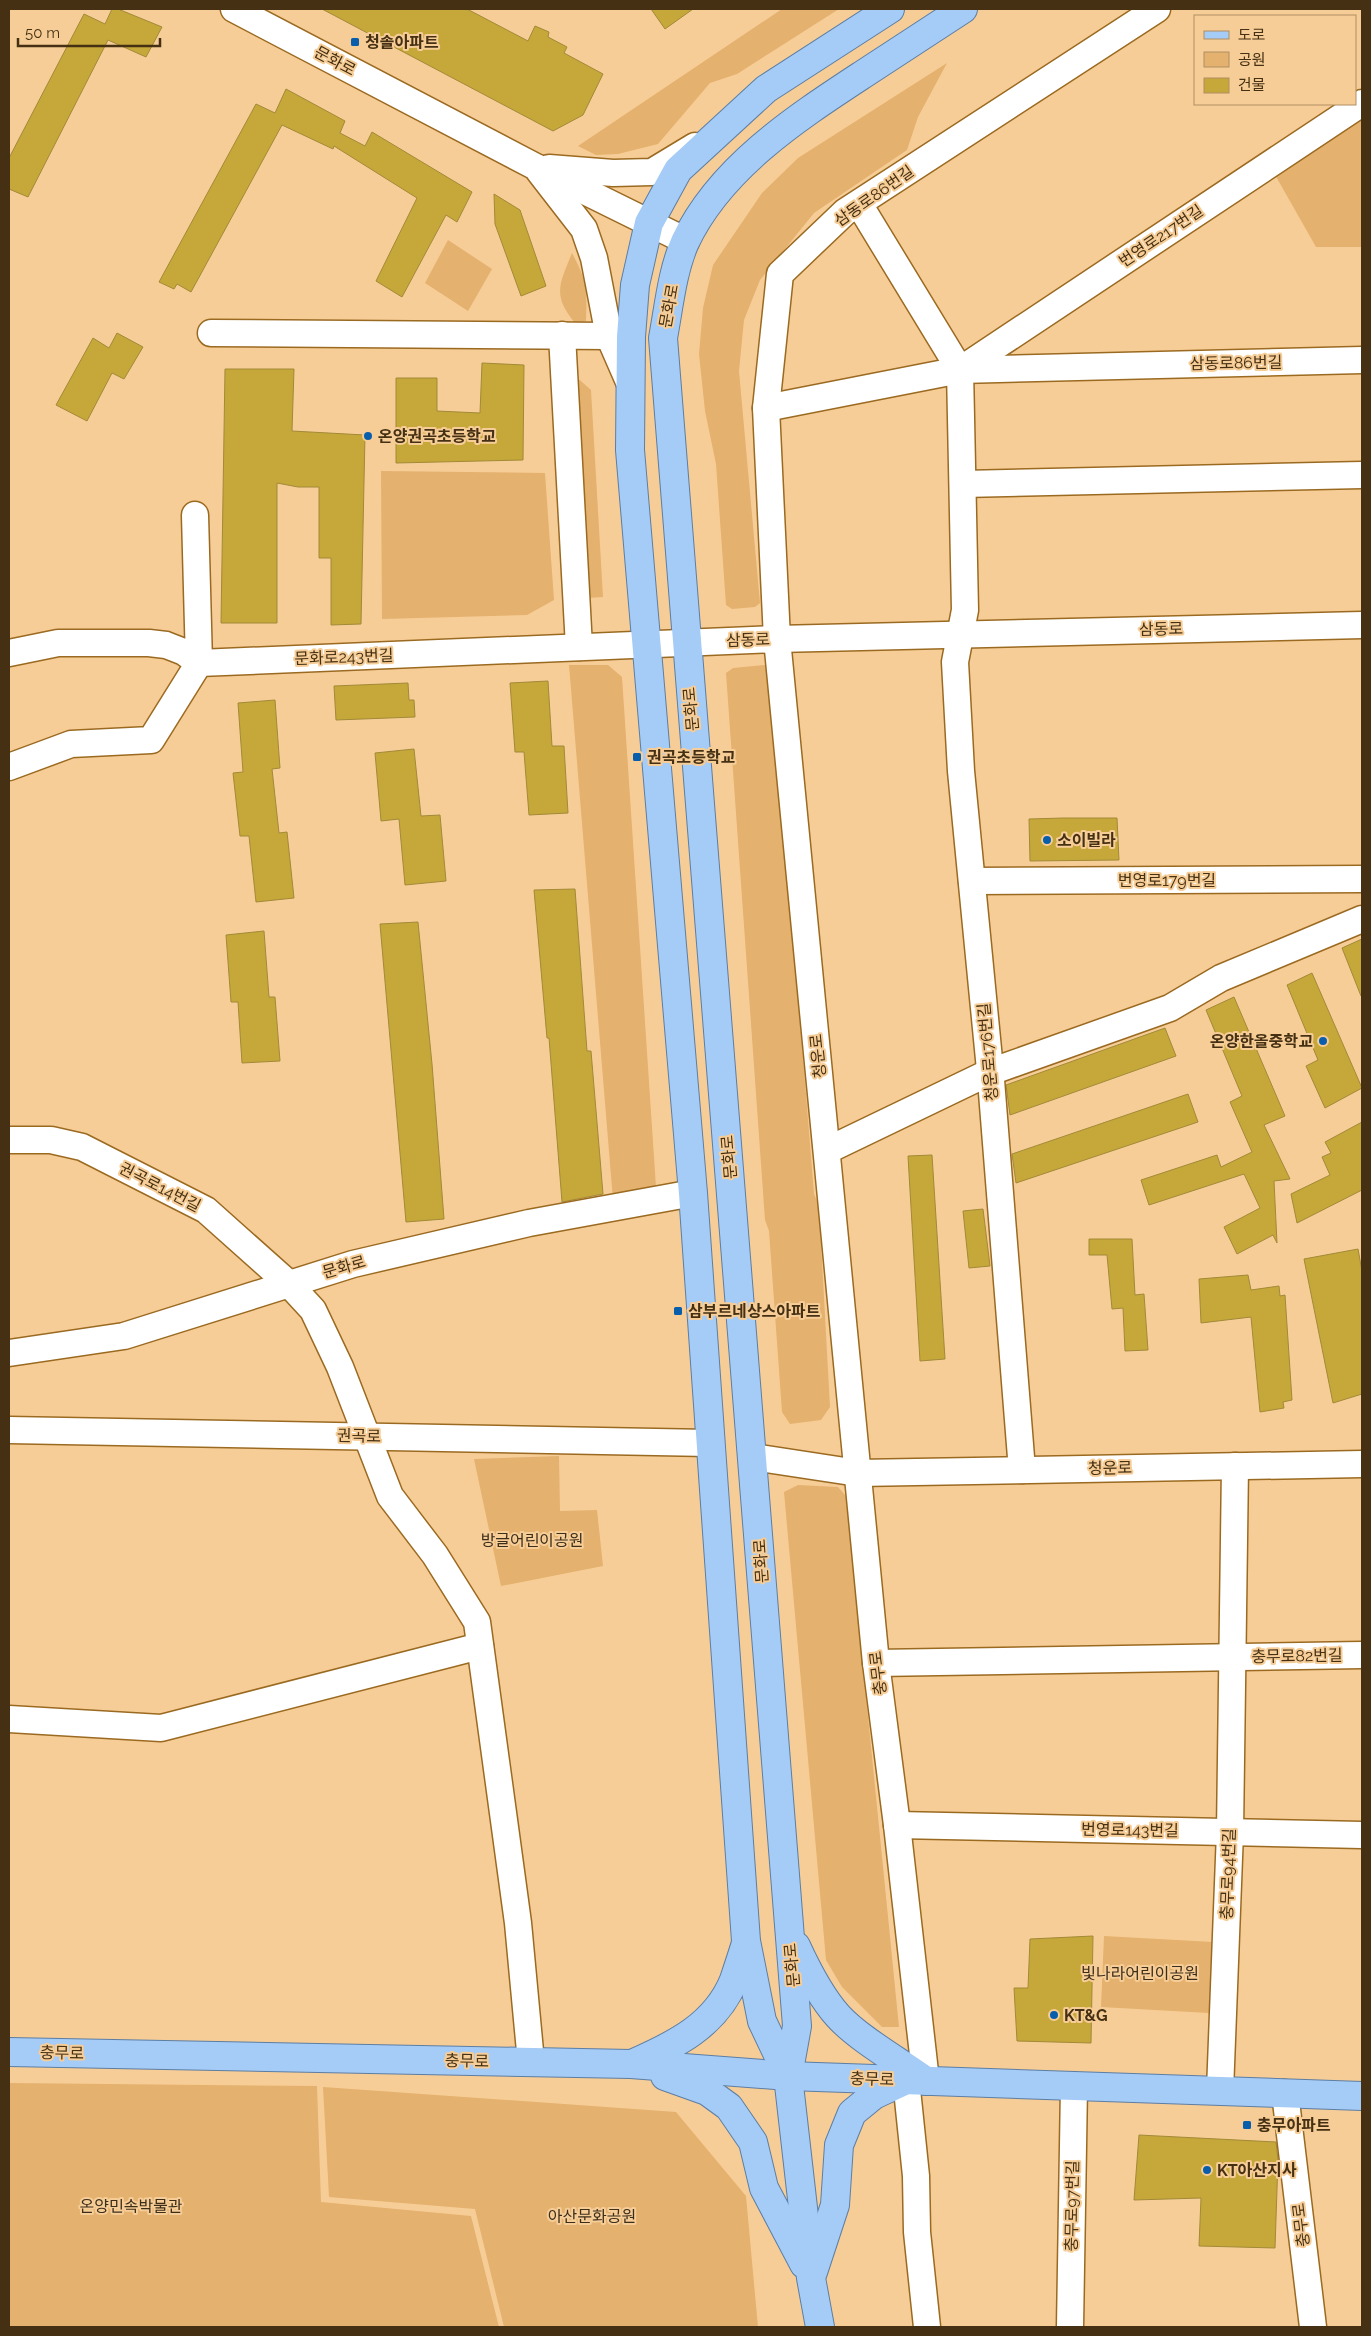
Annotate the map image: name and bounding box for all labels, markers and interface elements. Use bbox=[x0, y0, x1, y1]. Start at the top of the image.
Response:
scale bar bbox=[18, 15, 160, 47]
legend bbox=[1194, 15, 1356, 105]
text: 50 m bbox=[25, 24, 60, 42]
text: 도로 bbox=[1238, 26, 1266, 44]
place label: 청솔아파트 bbox=[365, 33, 439, 52]
marker: 청솔아파트 bbox=[349, 36, 361, 48]
street label: 문화로 bbox=[311, 42, 359, 80]
text: 공원 bbox=[1238, 51, 1266, 69]
text: 건물 bbox=[1238, 76, 1266, 94]
street label: 삼동로86번길 bbox=[831, 162, 917, 230]
street label: 번영로217번길 bbox=[1115, 201, 1207, 271]
street label: 문화로 bbox=[656, 282, 682, 329]
street label: 삼동로86번길 bbox=[1189, 353, 1283, 373]
place label: 온양권곡초등학교 bbox=[378, 427, 496, 446]
marker: 온양권곡초등학교 bbox=[362, 430, 374, 442]
street label: 삼동로 bbox=[1139, 619, 1184, 639]
street label: 삼동로 bbox=[726, 630, 771, 650]
street label: 문화로243번길 bbox=[294, 646, 394, 668]
street label: 문화로 bbox=[680, 686, 702, 732]
place label: 권곡초등학교 bbox=[647, 748, 736, 767]
marker: 권곡초등학교 bbox=[631, 751, 643, 763]
place label: 소이빌라 bbox=[1057, 831, 1116, 850]
marker: 소이빌라 bbox=[1041, 834, 1053, 846]
street label: 번영로179번길 bbox=[1118, 871, 1216, 890]
street label: 청운로176번길 bbox=[974, 1002, 1002, 1102]
place label: 온양한올중학교 bbox=[1210, 1032, 1313, 1051]
street label: 청운로 bbox=[806, 1033, 830, 1079]
marker: 온양한올중학교 bbox=[1317, 1035, 1329, 1047]
street label: 문화로 bbox=[718, 1134, 740, 1180]
street label: 권곡로14번길 bbox=[116, 1158, 204, 1216]
street label: 문화로 bbox=[320, 1252, 368, 1282]
place label: 삼부르네상스아파트 bbox=[688, 1302, 821, 1321]
marker: 삼부르네상스아파트 bbox=[672, 1305, 684, 1317]
street label: 권곡로 bbox=[337, 1426, 382, 1446]
street label: 청운로 bbox=[1088, 1458, 1133, 1478]
park label: 방글어린이공원 bbox=[480, 1531, 584, 1550]
street label: 문화로 bbox=[750, 1538, 772, 1584]
street label: 충무로82번길 bbox=[1251, 1646, 1343, 1666]
street label: 충무로 bbox=[866, 1650, 890, 1696]
street label: 번영로143번길 bbox=[1081, 1820, 1179, 1840]
street label: 충무로94번길 bbox=[1217, 1828, 1239, 1920]
street label: 문화로 bbox=[781, 1942, 803, 1988]
park label: 빛나라어린이공원 bbox=[1081, 1964, 1199, 1983]
place label: KT&G bbox=[1064, 2006, 1108, 2025]
marker: KT&G bbox=[1048, 2009, 1060, 2021]
street label: 충무로 bbox=[40, 2043, 85, 2063]
street label: 충무로 bbox=[445, 2051, 490, 2071]
street label: 충무로 bbox=[850, 2069, 895, 2089]
place label: 충무아파트 bbox=[1257, 2116, 1331, 2135]
marker: 충무아파트 bbox=[1241, 2119, 1253, 2131]
street label: 충무로97번길 bbox=[1062, 2160, 1082, 2252]
place label: KT아산지사 bbox=[1217, 2161, 1297, 2180]
marker: KT아산지사 bbox=[1201, 2164, 1213, 2176]
park label: 온양민속박물관 bbox=[79, 2197, 183, 2216]
street label: 충무로 bbox=[1289, 2202, 1313, 2248]
park label: 아산문화공원 bbox=[548, 2207, 636, 2226]

